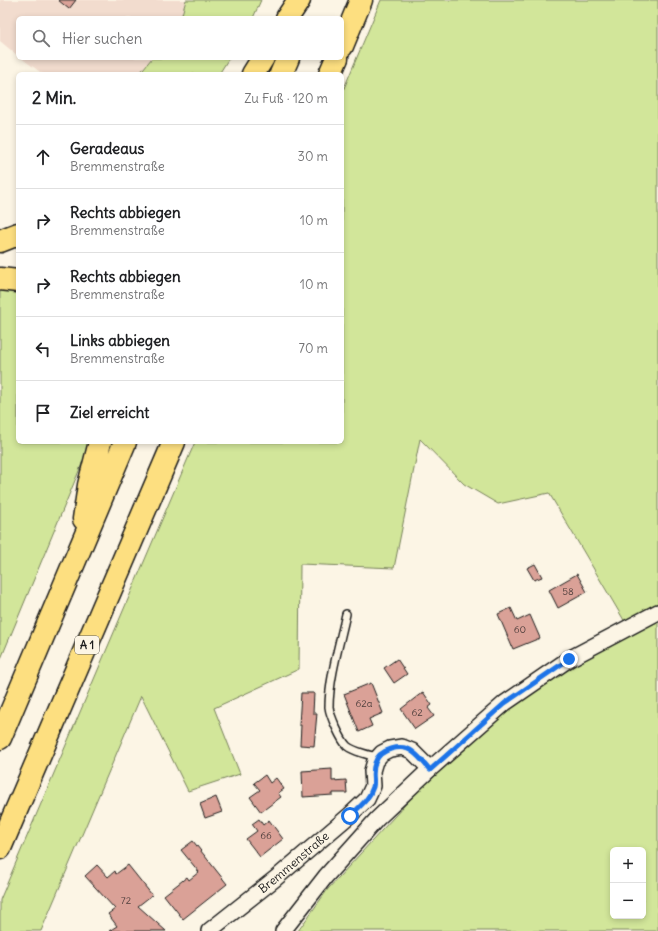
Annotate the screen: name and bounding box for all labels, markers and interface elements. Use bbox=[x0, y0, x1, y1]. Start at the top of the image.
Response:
search box bbox=[16, 16, 344, 60]
icon: search bbox=[30, 27, 52, 49]
text: Hier suchen bbox=[62, 29, 142, 48]
text: 2 Min. bbox=[32, 87, 76, 109]
text: Zu Fuß · 120 m bbox=[244, 90, 328, 107]
text: Geradeaus bbox=[70, 139, 144, 158]
icon: ahead bbox=[32, 146, 54, 168]
text: 30 m bbox=[298, 148, 328, 165]
text: Bremmenstraße bbox=[70, 158, 165, 175]
text: Rechts abbiegen bbox=[70, 203, 181, 222]
icon: right bbox=[32, 210, 54, 232]
text: 10 m bbox=[300, 212, 328, 229]
text: Bremmenstraße bbox=[70, 222, 165, 239]
text: Rechts abbiegen bbox=[70, 267, 181, 286]
icon: right bbox=[32, 274, 54, 296]
text: 10 m bbox=[300, 276, 328, 293]
text: Bremmenstraße bbox=[70, 286, 165, 303]
text: Links abbiegen bbox=[70, 331, 170, 350]
icon: left bbox=[32, 338, 54, 360]
text: 70 m bbox=[299, 340, 328, 357]
text: Bremmenstraße bbox=[70, 350, 165, 367]
icon: arrive bbox=[32, 402, 54, 424]
text: Ziel erreicht bbox=[70, 403, 149, 422]
house number: 58 bbox=[562, 585, 574, 598]
house number: 60 bbox=[514, 623, 526, 636]
road number: A 1 bbox=[75, 636, 99, 654]
route end bbox=[560, 650, 578, 668]
house number: 62a bbox=[356, 697, 373, 710]
house number: 62 bbox=[411, 706, 423, 719]
route start bbox=[341, 807, 359, 825]
street label: Bremmenstraße bbox=[255, 828, 332, 896]
house number: 66 bbox=[260, 829, 272, 842]
map controls bbox=[610, 847, 646, 919]
button: + bbox=[610, 847, 646, 883]
button: − bbox=[610, 883, 646, 919]
house number: 72 bbox=[121, 894, 132, 907]

